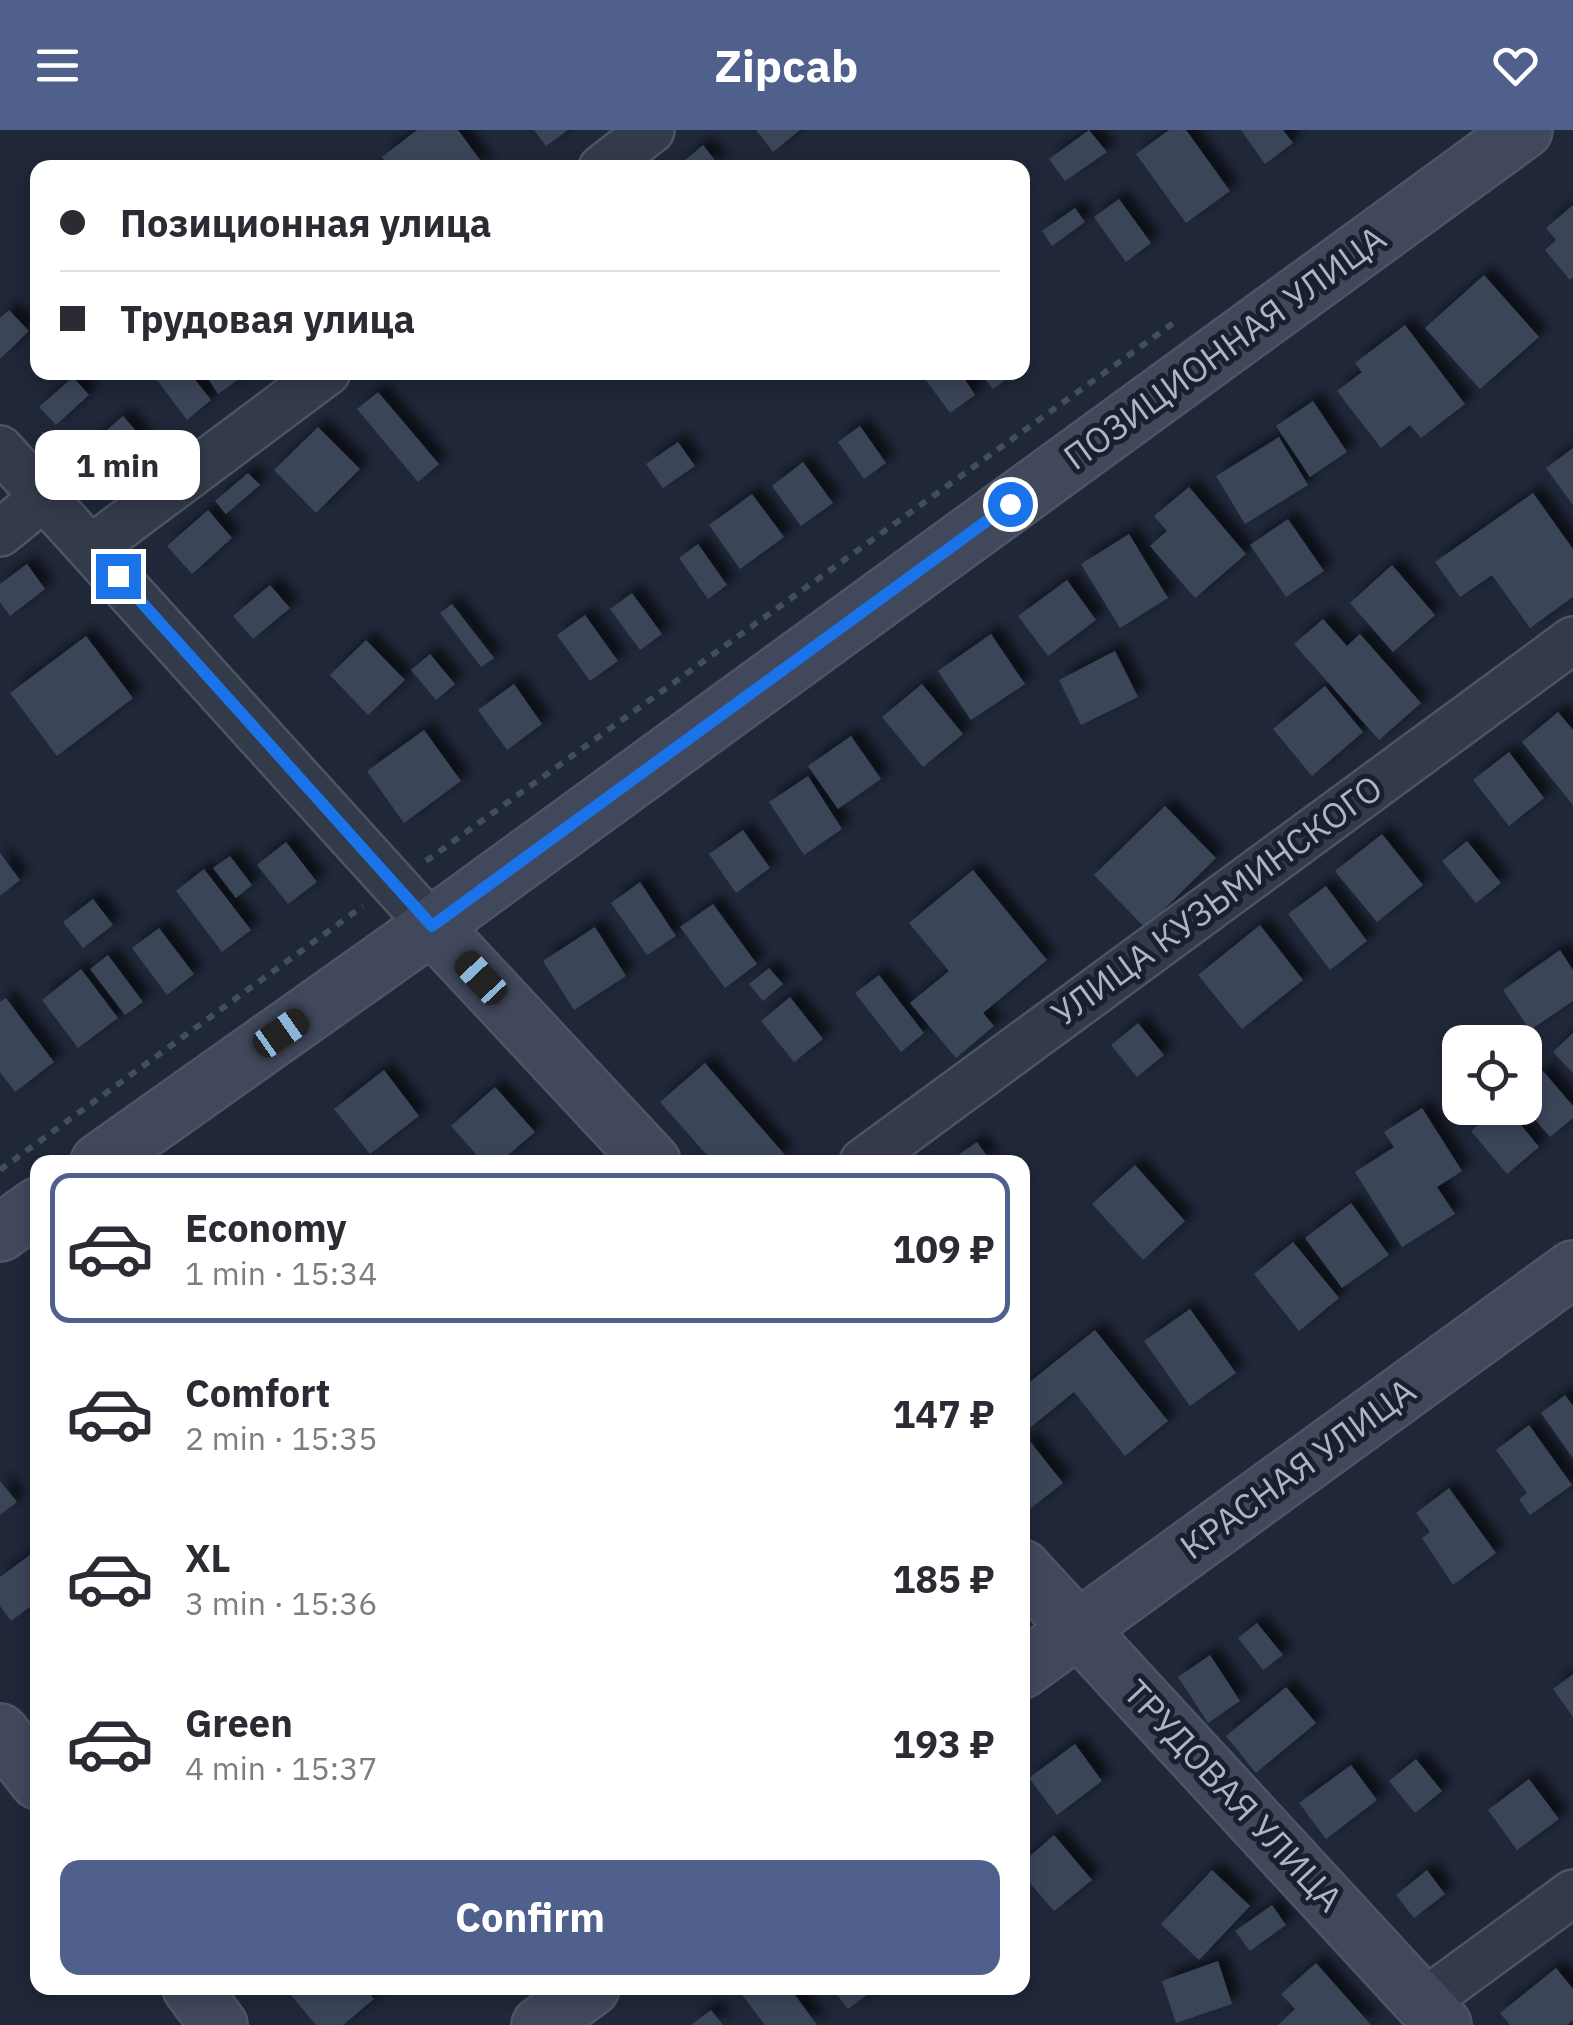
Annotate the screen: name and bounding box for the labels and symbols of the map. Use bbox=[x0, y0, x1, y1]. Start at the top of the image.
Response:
street label: ПОЗИЦИОННАЯ УЛИЦА bbox=[1054, 215, 1395, 480]
callout: 1 min bbox=[36, 431, 200, 501]
route start bbox=[988, 482, 1033, 527]
route end bbox=[96, 554, 141, 599]
street label: УЛИЦА КУЗЬМИНСКОГО bbox=[1042, 765, 1391, 1036]
car bbox=[450, 946, 512, 1010]
car bbox=[248, 1004, 314, 1062]
street label: КРАСНАЯ УЛИЦА bbox=[1171, 1367, 1424, 1569]
street label: ТРУДОВАЯ УЛИЦА bbox=[1114, 1670, 1353, 1921]

